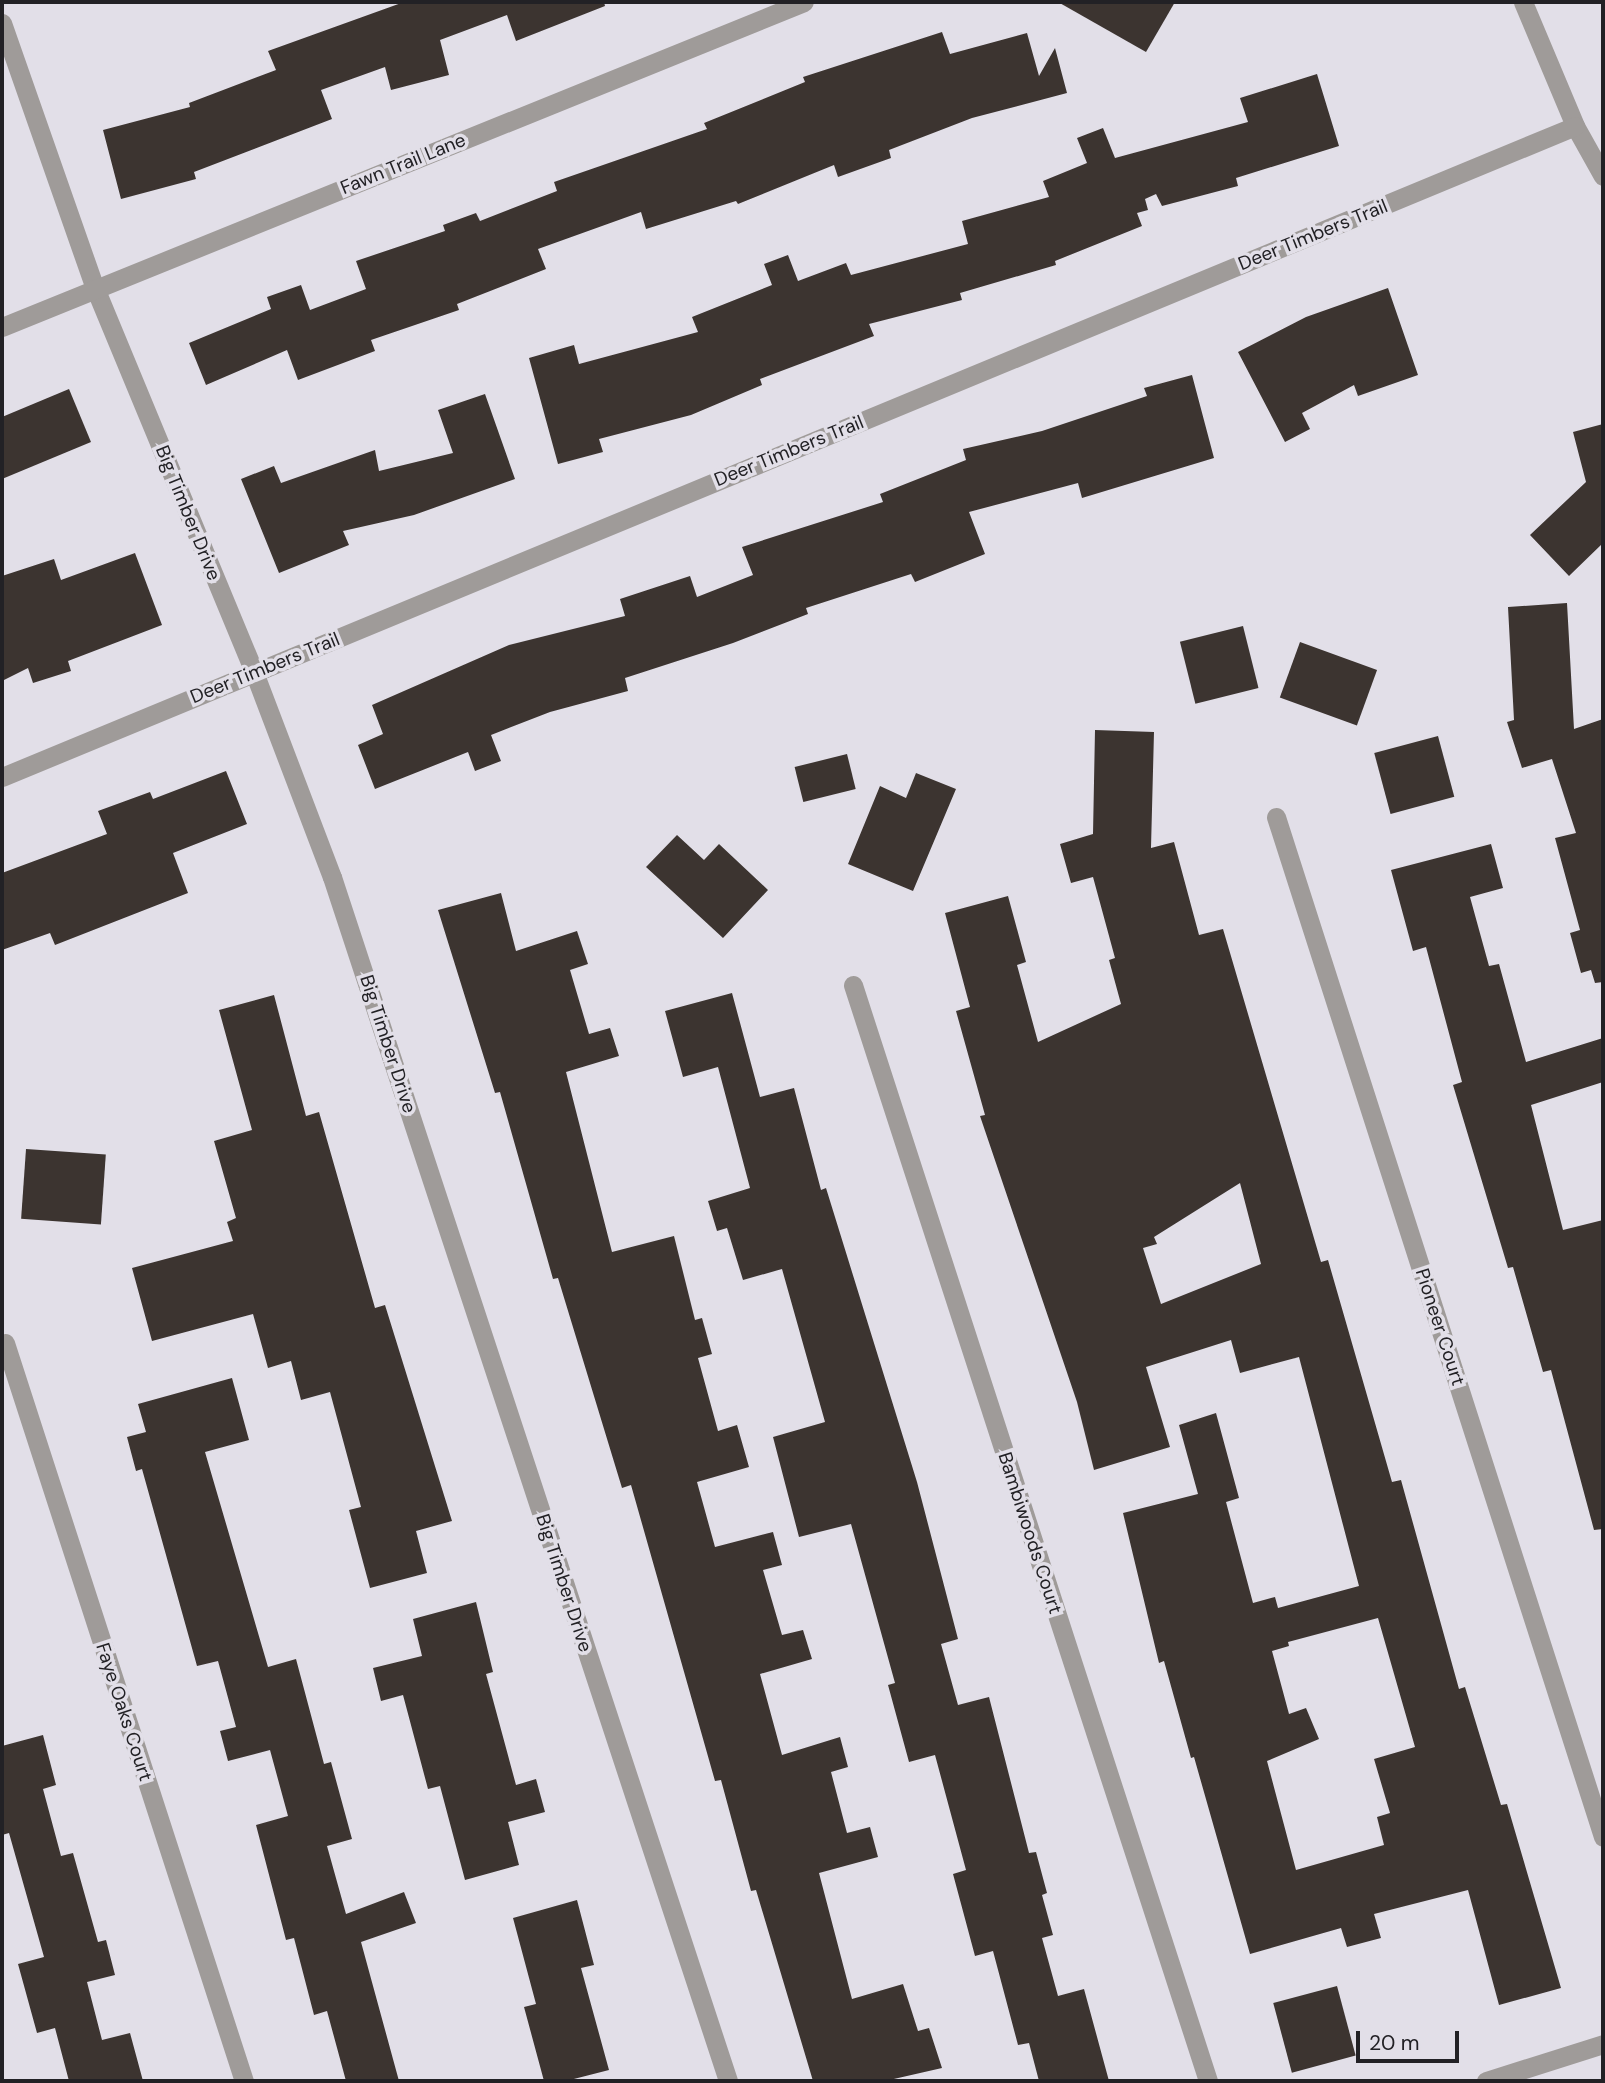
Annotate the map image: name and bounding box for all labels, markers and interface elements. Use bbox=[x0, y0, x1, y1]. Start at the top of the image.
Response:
street label: Fawn Trail Lane bbox=[337, 129, 469, 199]
street label: Deer Timbers Trail bbox=[1235, 195, 1391, 275]
street label: Deer Timbers Trail bbox=[711, 411, 867, 491]
street label: Big Timber Drive bbox=[151, 442, 225, 584]
street label: Deer Timbers Trail bbox=[187, 628, 343, 708]
street label: Big Timber Drive bbox=[355, 972, 421, 1116]
street label: Pioneer Court bbox=[1410, 1266, 1470, 1388]
street label: Bambiwoods Court bbox=[993, 1449, 1067, 1617]
street label: Big Timber Drive bbox=[531, 1511, 597, 1655]
street label: Faye Oaks Court bbox=[91, 1640, 157, 1784]
scale bar bbox=[1360, 2016, 1463, 2060]
text: 20 m bbox=[1369, 2029, 1420, 2057]

